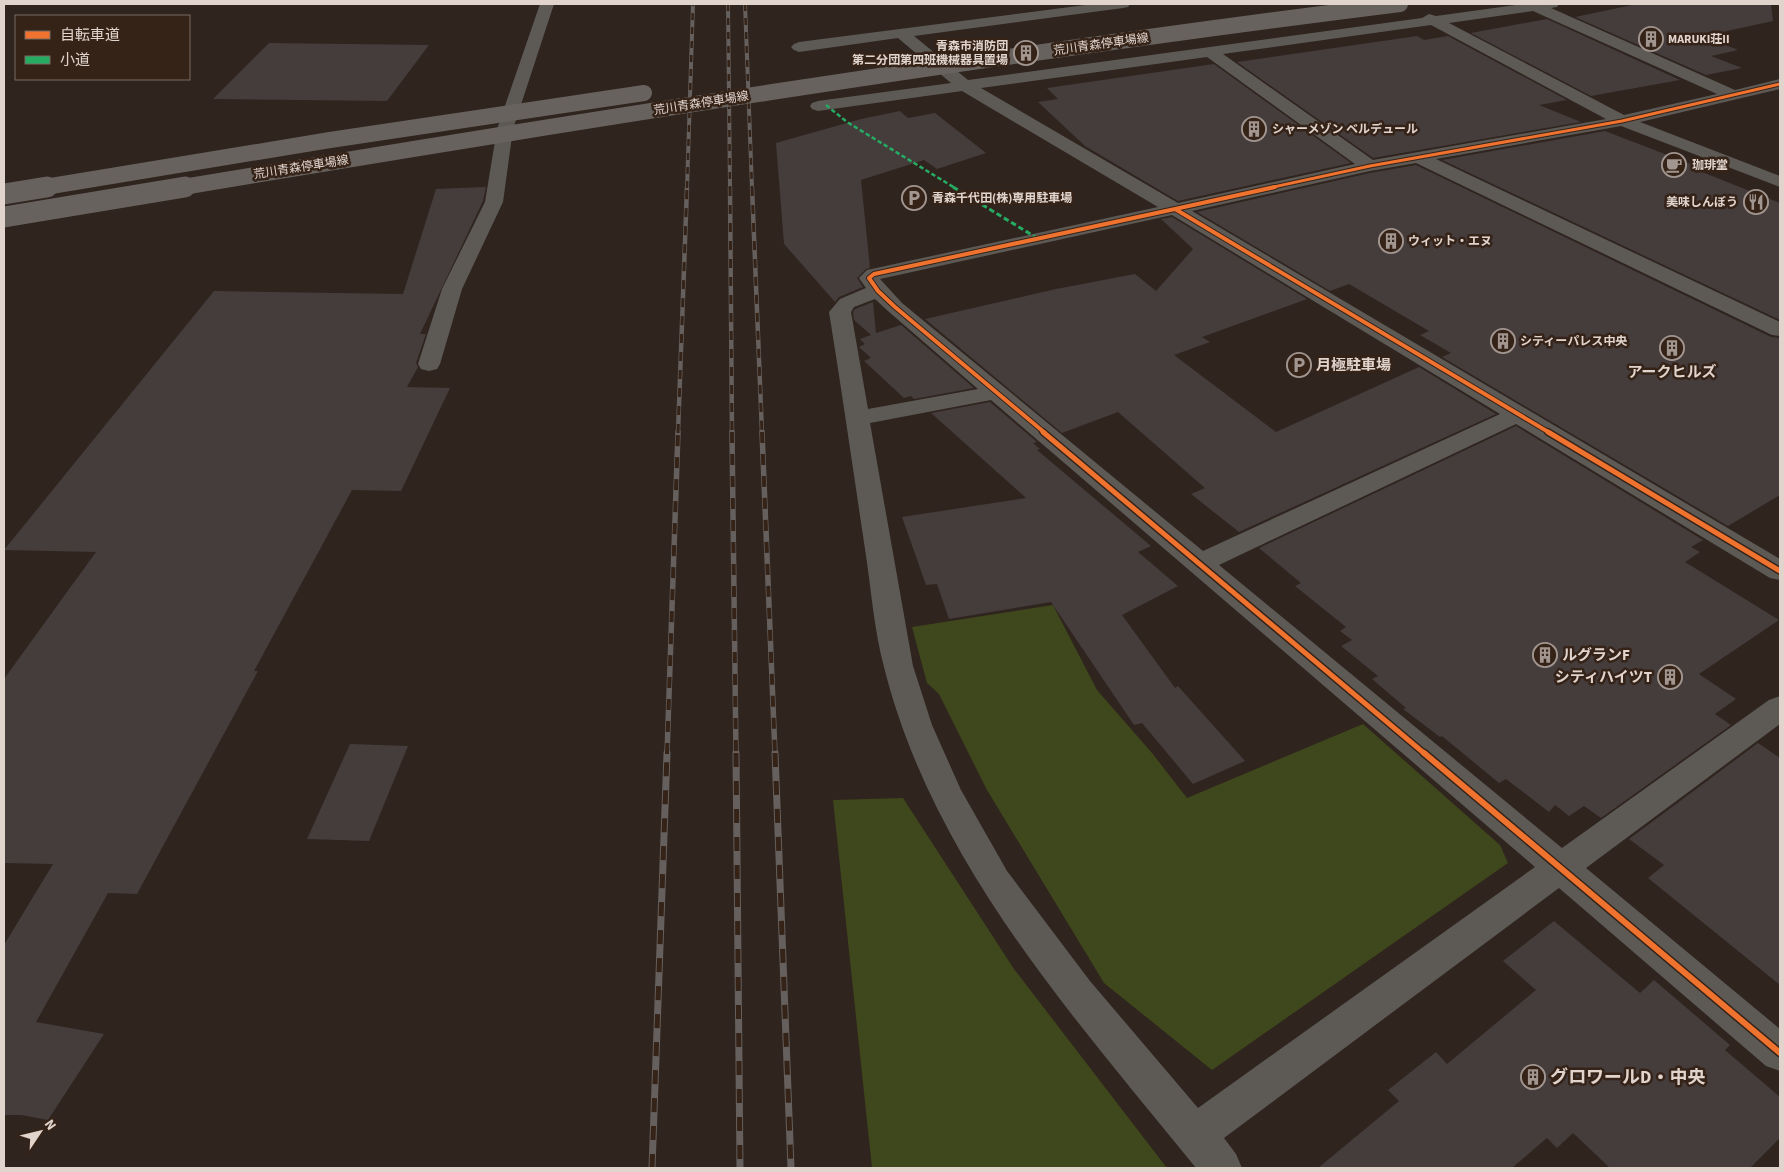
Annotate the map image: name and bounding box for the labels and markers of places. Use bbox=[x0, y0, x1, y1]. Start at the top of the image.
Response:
building icon: MARUKI荘II bbox=[1638, 26, 1664, 52]
place label: MARUKI荘II bbox=[1668, 31, 1730, 48]
place label: 青森市消防団 第二分団第四班機械器具置場 bbox=[852, 38, 1008, 69]
building icon: 青森市消防団 第二分団第四班機械器具置場 bbox=[1013, 40, 1039, 66]
building icon: シャーメゾン ベルデュール bbox=[1241, 116, 1267, 142]
place label: シャーメゾン ベルデュール bbox=[1272, 121, 1418, 138]
cafe icon: 珈琲堂 bbox=[1661, 152, 1687, 178]
place label: 珈琲堂 bbox=[1692, 157, 1728, 174]
parking icon: 青森千代田(株)専用駐車場 bbox=[901, 185, 927, 211]
restaurant icon: 美味しんぼう bbox=[1743, 189, 1769, 215]
place label: 青森千代田(株)専用駐車場 bbox=[932, 190, 1072, 207]
place label: 美味しんぼう bbox=[1666, 194, 1738, 211]
building icon: ウィット・エヌ bbox=[1378, 228, 1404, 254]
place label: ウィット・エヌ bbox=[1408, 233, 1492, 250]
building icon: シティーパレス中央 bbox=[1490, 328, 1516, 354]
place label: シティーパレス中央 bbox=[1520, 333, 1627, 350]
building icon: アークヒルズ bbox=[1659, 335, 1685, 361]
parking icon: 月極駐車場 bbox=[1286, 352, 1312, 378]
place label: 月極駐車場 bbox=[1316, 355, 1391, 376]
place label: アークヒルズ bbox=[1627, 362, 1717, 383]
building icon: ルグランF bbox=[1532, 642, 1558, 668]
place label: ルグランF bbox=[1562, 645, 1630, 666]
building icon: シティハイツT bbox=[1657, 664, 1683, 690]
place label: シティハイツT bbox=[1555, 667, 1652, 688]
building icon: グロワールD・中央 bbox=[1520, 1064, 1546, 1090]
place label: グロワールD・中央 bbox=[1550, 1065, 1705, 1090]

